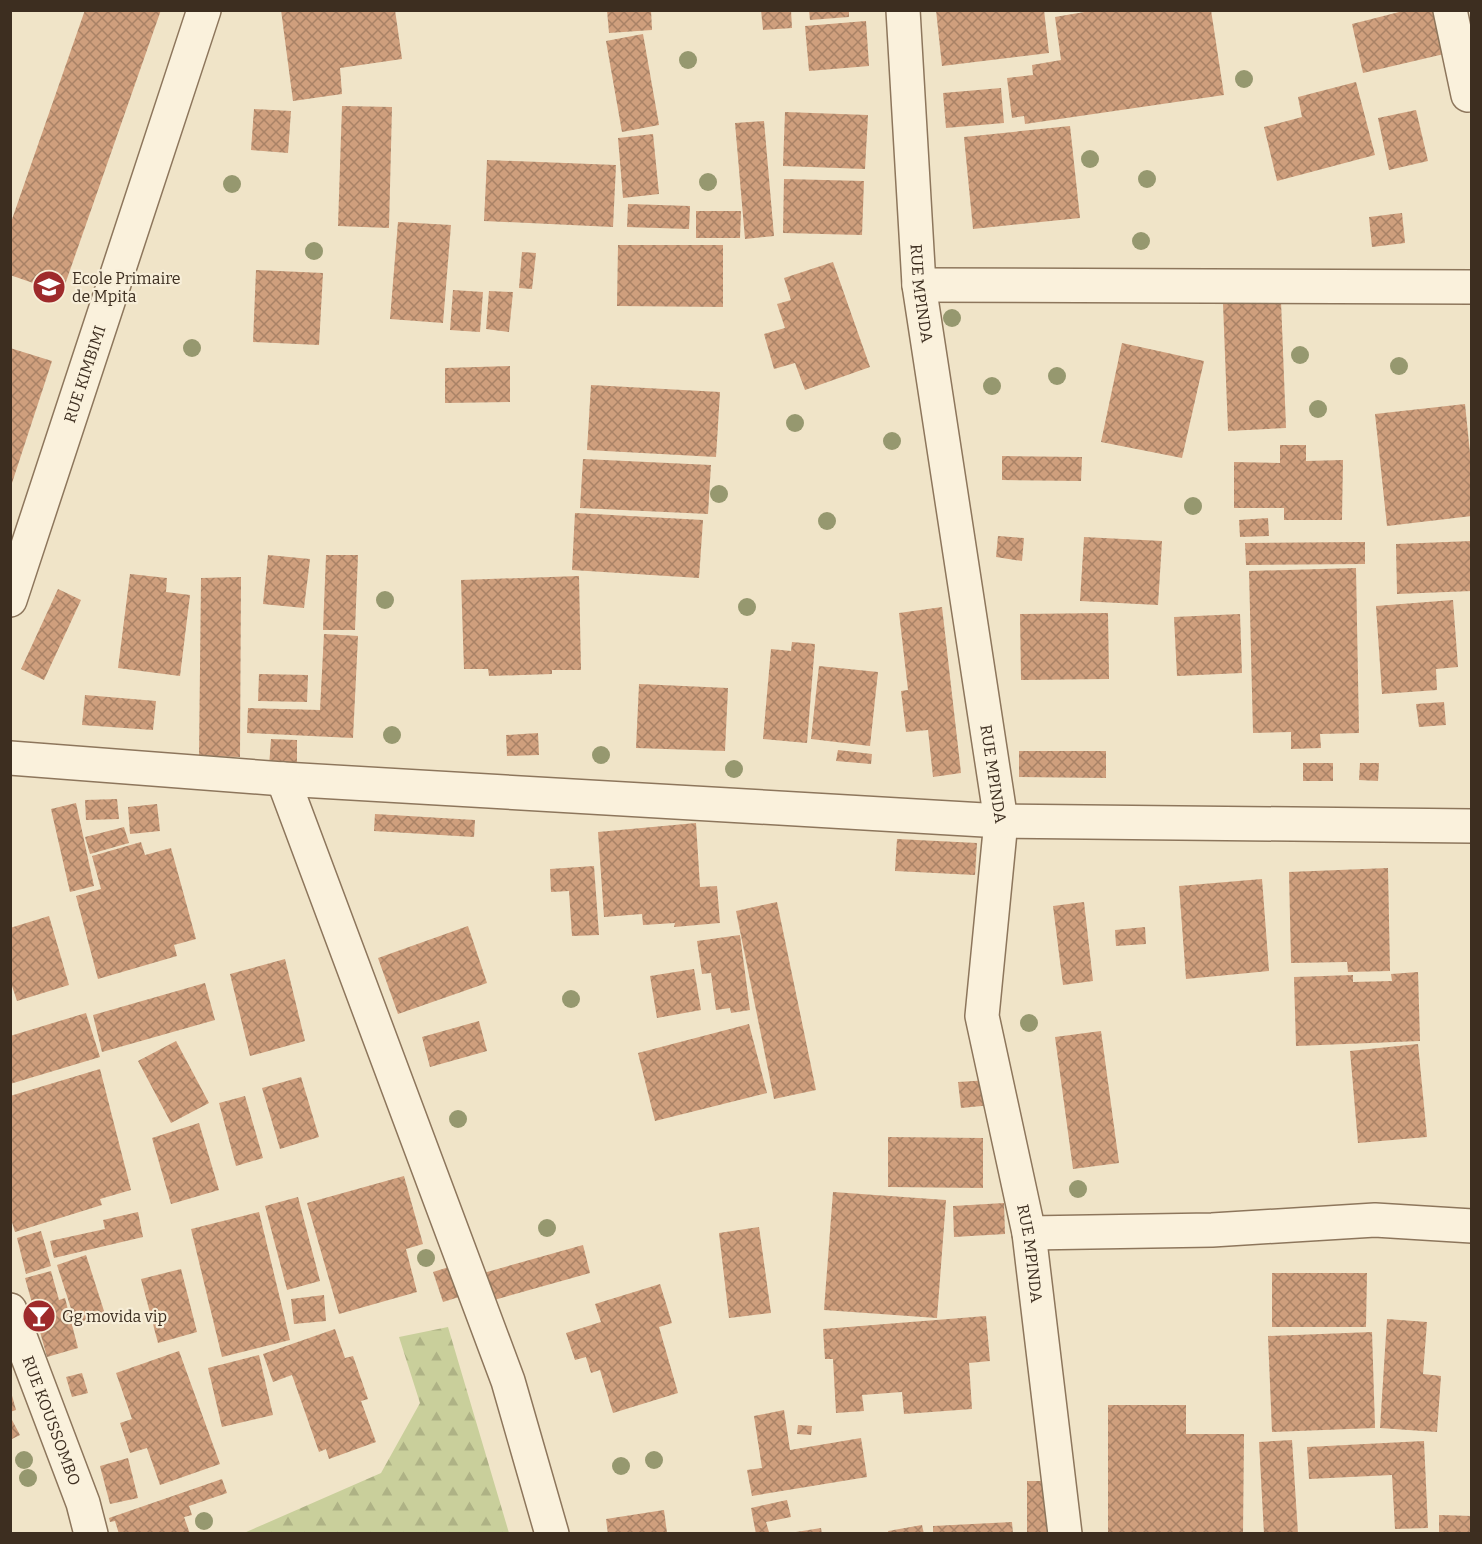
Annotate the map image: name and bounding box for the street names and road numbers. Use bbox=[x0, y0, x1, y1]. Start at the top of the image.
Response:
street label: RUE MPINDA bbox=[907, 243, 937, 345]
street label: RUE KIMBIMI bbox=[59, 323, 109, 425]
street label: RUE MPINDA bbox=[977, 723, 1011, 825]
street label: RUE MPINDA bbox=[1013, 1202, 1047, 1304]
street label: RUE KOUSSOMBO bbox=[19, 1353, 85, 1488]

